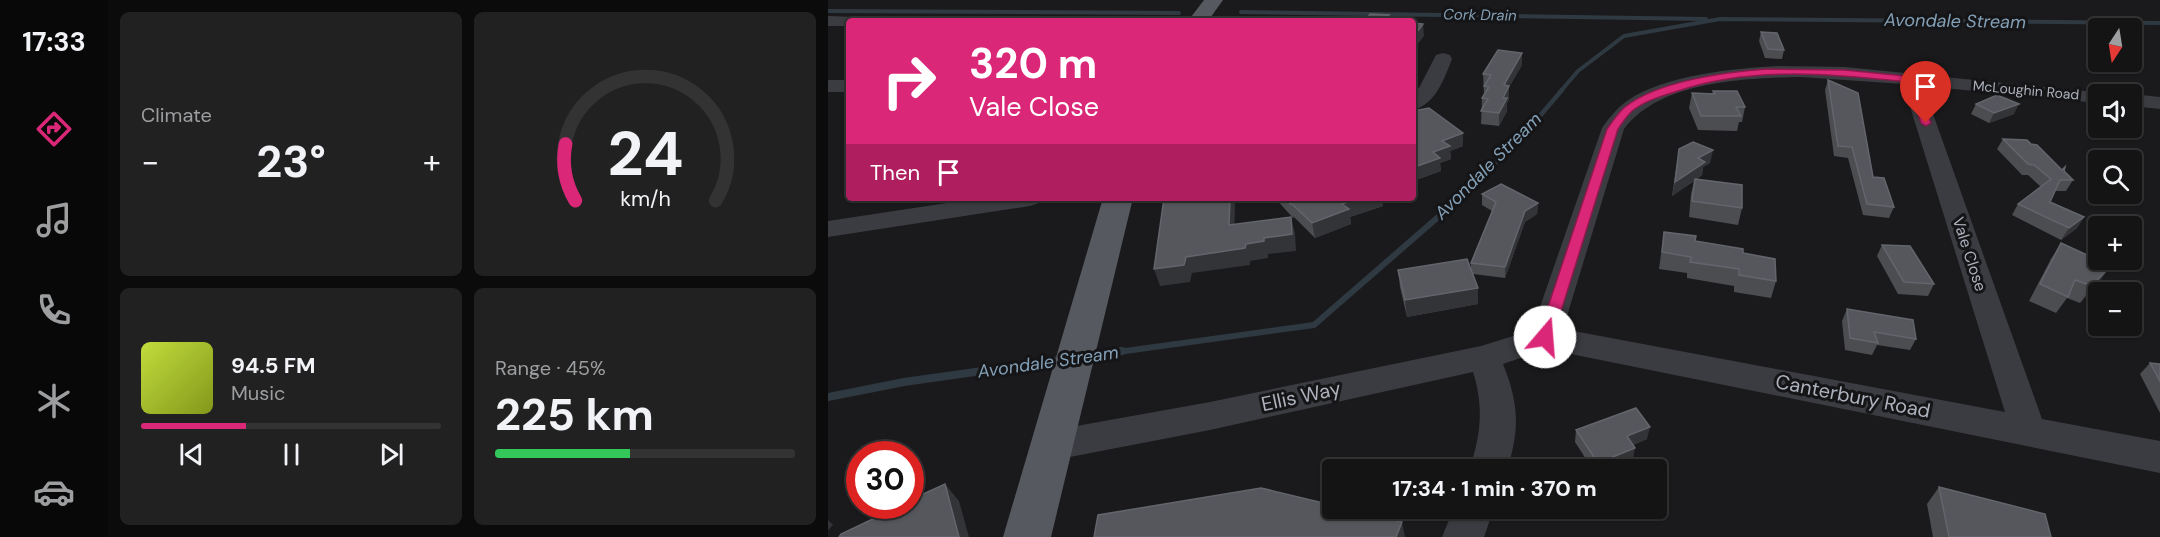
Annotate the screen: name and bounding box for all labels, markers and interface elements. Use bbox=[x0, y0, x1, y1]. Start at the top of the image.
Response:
water label: Cork Drain bbox=[1443, 4, 1517, 26]
water label: Avondale Stream bbox=[1883, 8, 2026, 34]
north arrow bbox=[2088, 18, 2142, 72]
map controls bbox=[2088, 18, 2142, 336]
text: 17:33 bbox=[22, 24, 86, 59]
text: 320 m bbox=[969, 36, 1097, 91]
icon: right bbox=[870, 42, 948, 120]
pin bbox=[1900, 61, 1951, 123]
icon: arrive bbox=[1909, 70, 1942, 103]
street label: McLoughin Road bbox=[1972, 76, 2080, 104]
button: sound bbox=[2088, 84, 2142, 138]
text: Vale Close bbox=[969, 89, 1099, 124]
text: Climate bbox=[141, 102, 212, 128]
water label: Avondale Stream bbox=[1429, 107, 1547, 225]
icon: directions bbox=[33, 108, 75, 150]
text: 24 bbox=[607, 113, 683, 194]
text: 23° bbox=[256, 132, 326, 191]
text: − bbox=[141, 140, 159, 183]
text: + bbox=[423, 140, 441, 183]
button: search bbox=[2088, 150, 2142, 204]
icon: arrive bbox=[932, 156, 965, 189]
text: Then bbox=[870, 158, 920, 187]
text: km/h bbox=[620, 185, 670, 213]
icon: music bbox=[33, 199, 75, 241]
street label: Vale Close bbox=[1948, 214, 1991, 294]
button: + bbox=[2088, 216, 2142, 270]
button: − bbox=[2088, 282, 2142, 336]
icon: phone bbox=[33, 289, 75, 331]
position arrow bbox=[1513, 305, 1577, 369]
water label: Avondale Stream bbox=[975, 340, 1120, 384]
text: 94.5 FM bbox=[231, 351, 315, 380]
text: Range · 45% bbox=[495, 355, 606, 381]
street label: Canterbury Road bbox=[1773, 368, 1933, 424]
street label: Ellis Way bbox=[1259, 375, 1343, 417]
icon: climate bbox=[33, 380, 75, 422]
text: Music bbox=[231, 380, 286, 406]
text: 225 km bbox=[495, 385, 654, 444]
icon: previous bbox=[175, 438, 208, 471]
icon: pause bbox=[275, 438, 308, 471]
icon: next bbox=[375, 438, 408, 471]
speed limit sign: 30 bbox=[846, 441, 924, 519]
icon: car bbox=[33, 471, 75, 513]
text: 17:34 · 1 min · 370 m bbox=[1392, 474, 1597, 503]

